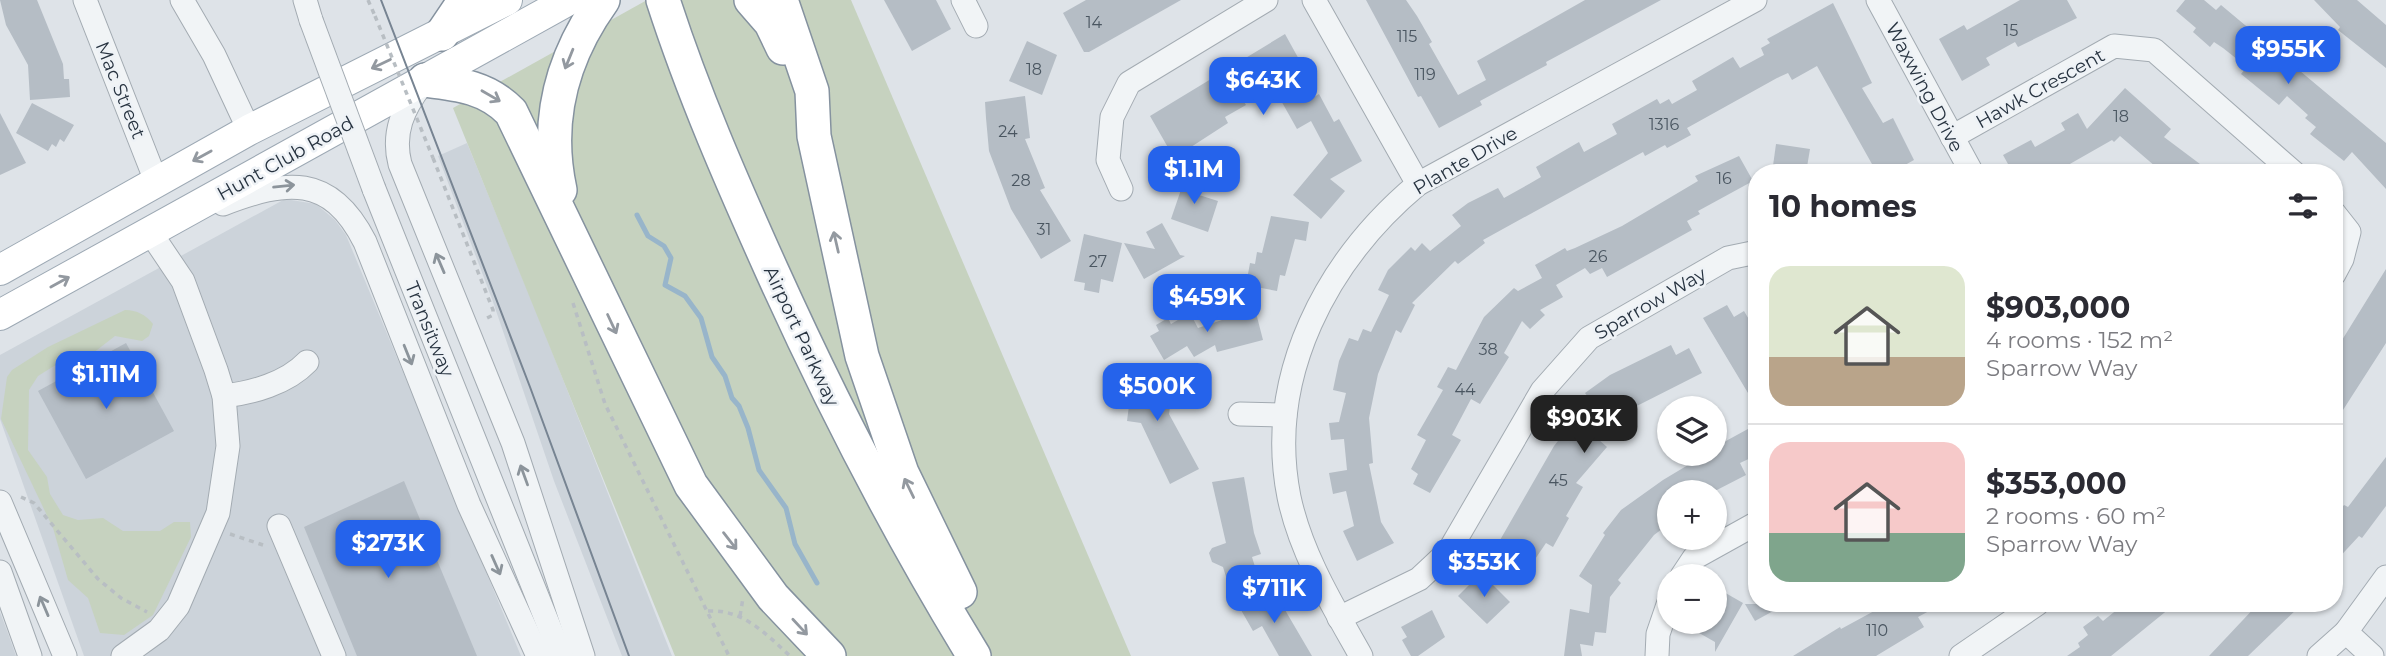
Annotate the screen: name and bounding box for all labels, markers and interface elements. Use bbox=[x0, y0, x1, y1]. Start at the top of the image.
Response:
house number: 14 bbox=[1086, 13, 1103, 32]
street label: Waxwing Drive bbox=[1881, 18, 1968, 156]
house number: 15 bbox=[2004, 21, 2018, 40]
house number: 115 bbox=[1397, 27, 1417, 46]
pin: $955K bbox=[2239, 27, 2337, 86]
text: $955K bbox=[2251, 35, 2325, 63]
street label: Mac Street bbox=[91, 38, 150, 142]
street label: Hawk Crescent bbox=[1972, 43, 2109, 133]
one-way arrow bbox=[562, 48, 575, 70]
one-way arrow bbox=[371, 58, 392, 72]
pin: $643K bbox=[1214, 58, 1312, 117]
house number: 18 bbox=[1026, 60, 1042, 79]
house number: 119 bbox=[1414, 65, 1436, 84]
text: $643K bbox=[1225, 66, 1301, 94]
one-way arrow bbox=[480, 89, 500, 103]
house number: 18 bbox=[2113, 107, 2129, 126]
street label: Hunt Club Road bbox=[213, 111, 358, 205]
house number: 1316 bbox=[1649, 115, 1679, 134]
street label: Plante Drive bbox=[1409, 121, 1521, 199]
house number: 24 bbox=[998, 122, 1018, 141]
pin: $1.1M bbox=[1145, 146, 1243, 206]
one-way arrow bbox=[193, 149, 213, 163]
text: $1.1M bbox=[1164, 155, 1224, 183]
house number: 16 bbox=[1716, 169, 1732, 188]
house number: 28 bbox=[1011, 171, 1031, 190]
one-way arrow bbox=[272, 179, 295, 192]
icon: filters bbox=[2284, 187, 2322, 225]
text: 10 homes bbox=[1769, 188, 1917, 225]
house number: 31 bbox=[1037, 220, 1051, 239]
one-way arrow bbox=[828, 231, 842, 254]
house number: 26 bbox=[1589, 247, 1608, 266]
house number: 27 bbox=[1089, 252, 1107, 271]
one-way arrow bbox=[433, 253, 446, 274]
street label: Airport Parkway bbox=[759, 262, 844, 411]
street label: Sparrow Way bbox=[1590, 262, 1711, 345]
pin: $459K bbox=[1158, 274, 1256, 334]
one-way arrow bbox=[49, 275, 69, 289]
street label: Transitway bbox=[400, 278, 459, 381]
text: $459K bbox=[1169, 283, 1245, 311]
text: $903,000 bbox=[1986, 289, 2130, 326]
icon: home bbox=[1825, 294, 1909, 378]
one-way arrow bbox=[606, 313, 620, 334]
text: 4 rooms · 152 m² bbox=[1986, 326, 2173, 354]
house number: 38 bbox=[1478, 340, 1498, 359]
one-way arrow bbox=[403, 344, 416, 366]
pin: $1.11M bbox=[49, 352, 163, 411]
text: Sparrow Way bbox=[1986, 354, 2137, 382]
text: $1.11M bbox=[71, 360, 141, 388]
pin: $500K bbox=[1108, 364, 1206, 423]
text: $500K bbox=[1119, 372, 1195, 400]
house number: 44 bbox=[1454, 380, 1476, 399]
pin: $903K bbox=[1535, 396, 1633, 455]
map controls bbox=[1657, 396, 1727, 634]
button: layers bbox=[1657, 396, 1727, 466]
text: $903K bbox=[1546, 404, 1622, 432]
one-way arrow bbox=[517, 464, 529, 486]
text: $353,000 bbox=[1986, 465, 2127, 502]
icon: home bbox=[1825, 470, 1909, 554]
house number: 45 bbox=[1548, 471, 1568, 490]
one-way arrow bbox=[902, 478, 915, 499]
button: + bbox=[1657, 480, 1727, 550]
text: 2 rooms · 60 m² bbox=[1986, 502, 2166, 530]
pin: $273K bbox=[339, 520, 437, 580]
text: $273K bbox=[352, 529, 424, 557]
text: Sparrow Way bbox=[1986, 530, 2137, 558]
one-way arrow bbox=[722, 531, 737, 549]
pin: $353K bbox=[1435, 540, 1533, 599]
text: $353K bbox=[1448, 548, 1520, 576]
one-way arrow bbox=[490, 554, 503, 575]
button: − bbox=[1657, 564, 1727, 634]
pin: $711K bbox=[1225, 566, 1323, 625]
text: $711K bbox=[1242, 574, 1306, 602]
one-way arrow bbox=[37, 596, 50, 617]
one-way arrow bbox=[792, 618, 808, 636]
house number: 110 bbox=[1866, 621, 1888, 640]

